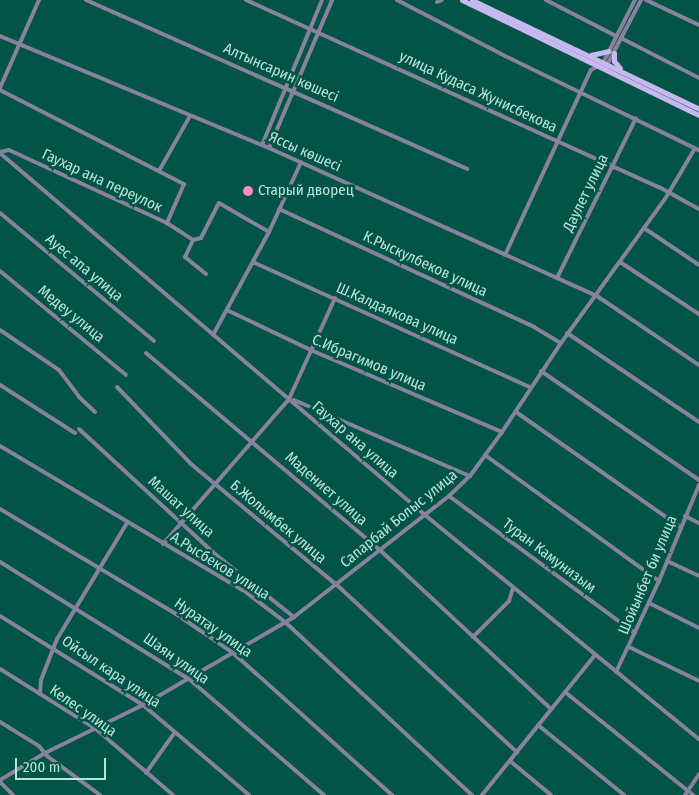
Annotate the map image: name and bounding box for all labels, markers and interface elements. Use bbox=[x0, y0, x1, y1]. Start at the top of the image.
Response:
street label: Алтынсарин көшесі bbox=[221, 40, 341, 106]
street label: улица Кудаса Жунисбекова bbox=[396, 47, 560, 137]
street label: Яссы көшесі bbox=[266, 128, 344, 176]
street label: Гаухар ана переулок bbox=[39, 145, 165, 217]
street label: Даулет улица bbox=[560, 151, 612, 235]
place label: Старый дворец bbox=[258, 182, 354, 200]
marker: Старый дворец bbox=[242, 185, 254, 197]
street label: К.Рыскулбеков улица bbox=[360, 227, 490, 301]
street label: Ауес апа улица bbox=[42, 230, 126, 306]
street label: Ш.Калдаякова улица bbox=[333, 279, 461, 349]
street label: Медеу улица bbox=[34, 282, 108, 346]
street label: С.Ибрагимов улица bbox=[309, 331, 429, 395]
street label: Гаухар ана улица bbox=[308, 398, 402, 482]
street label: Мадениет улица bbox=[281, 448, 371, 530]
street label: Сапарбай Болыс улица bbox=[337, 466, 461, 572]
street label: Машат улица bbox=[144, 473, 218, 541]
street label: Б.Жолымбек улица bbox=[226, 477, 330, 567]
street label: Шойынбет би улица bbox=[615, 513, 681, 637]
street label: Туран Камунизым bbox=[499, 515, 599, 597]
street label: А.Рысбеков улица bbox=[167, 528, 273, 604]
street label: Нуратау улица bbox=[171, 594, 255, 662]
street label: Шаян улица bbox=[140, 630, 212, 688]
street label: Ойсыл кара улица bbox=[58, 632, 164, 712]
street label: Келес улица bbox=[46, 681, 120, 741]
scale bar bbox=[18, 748, 109, 780]
text: 200 m bbox=[23, 758, 60, 776]

